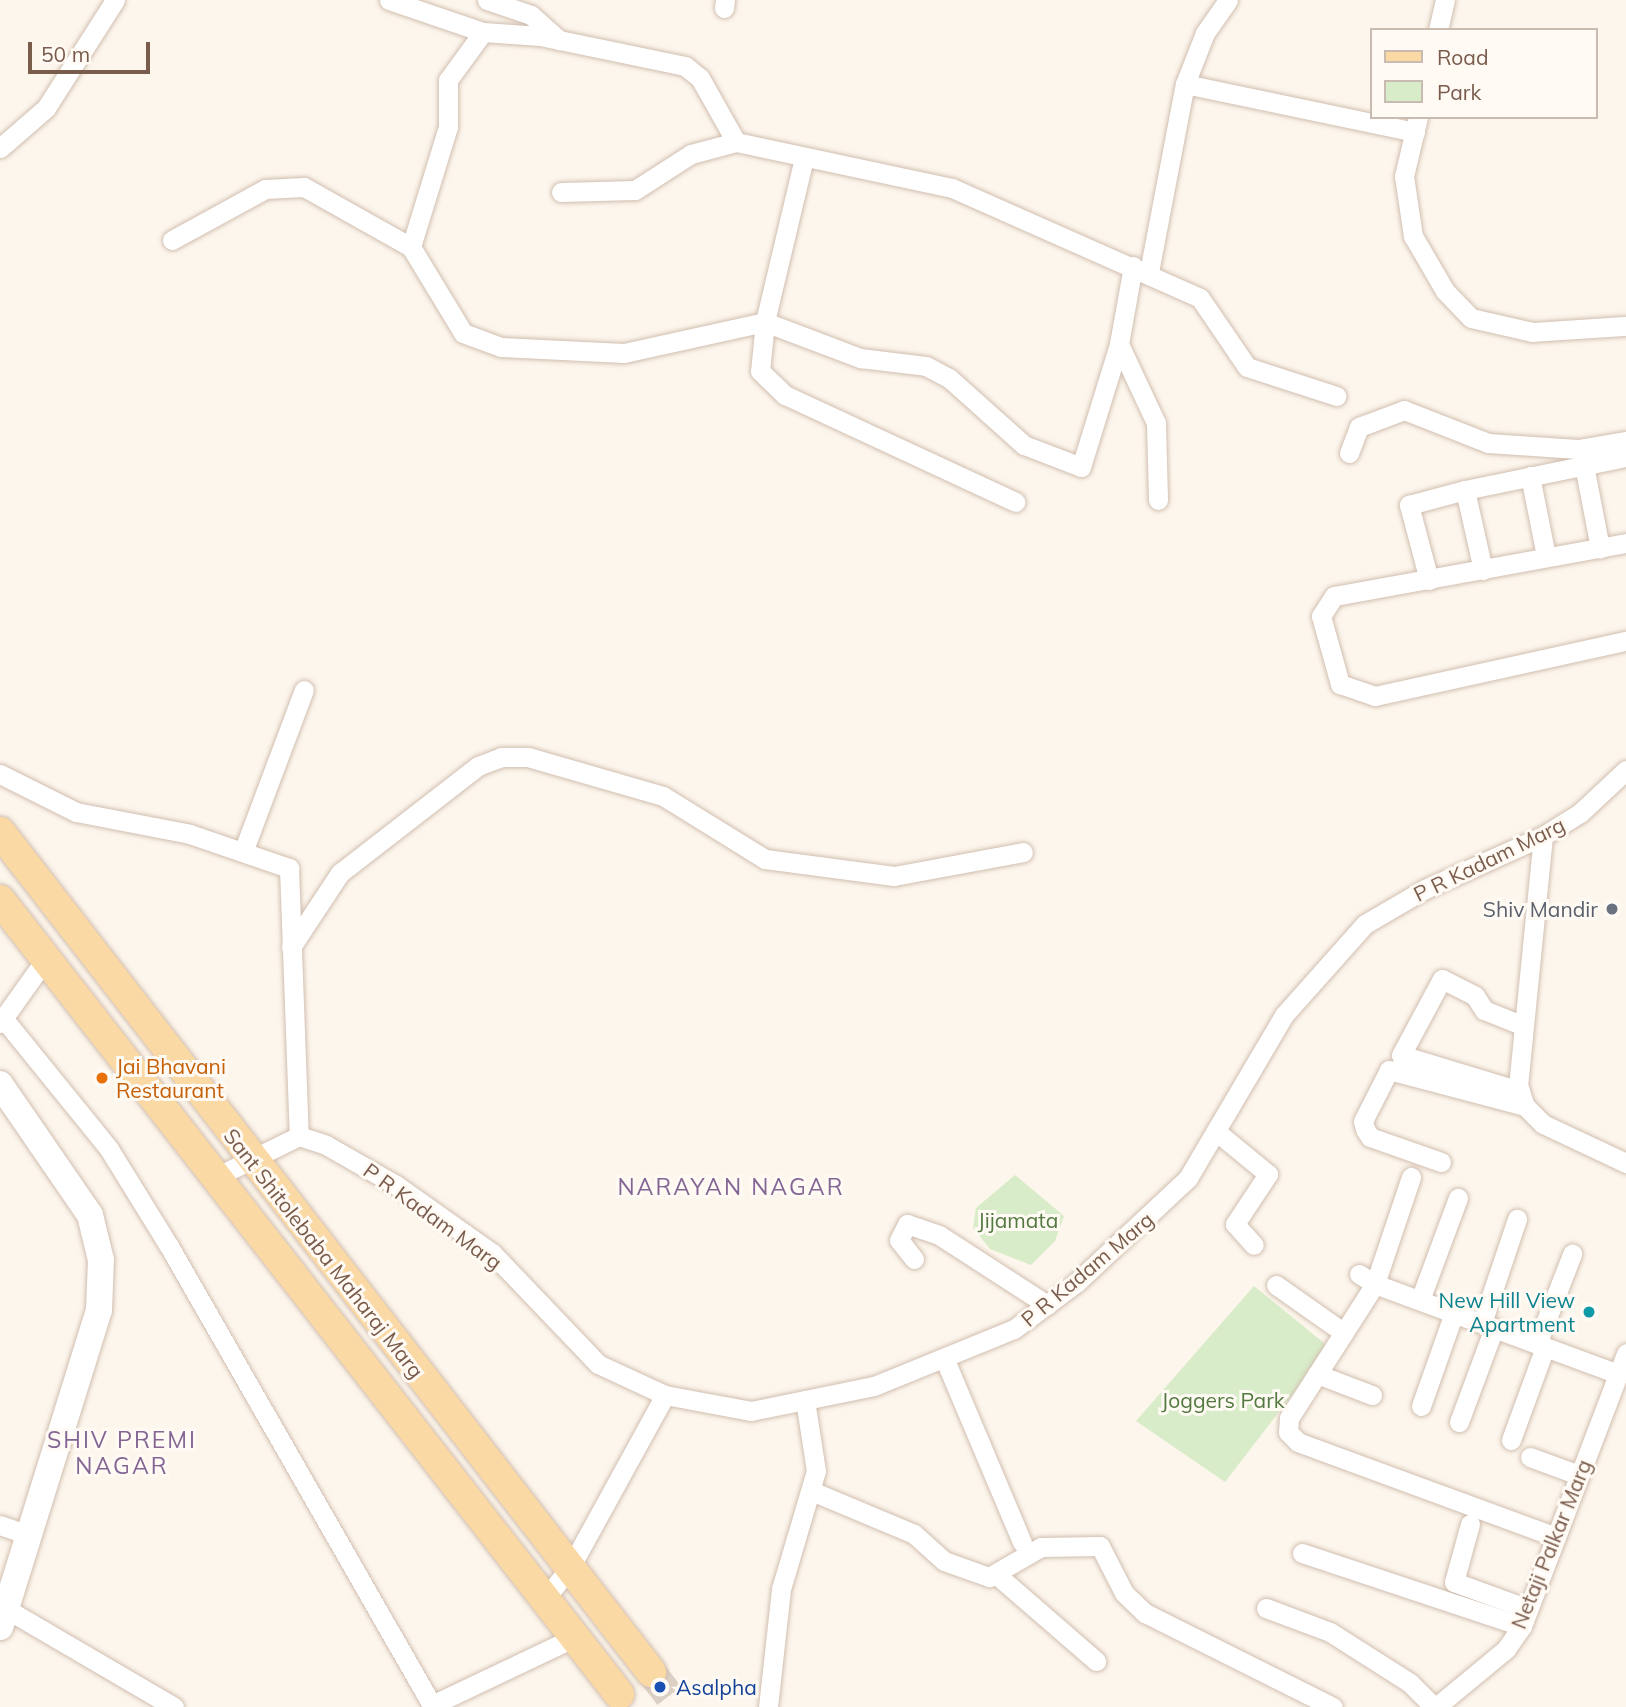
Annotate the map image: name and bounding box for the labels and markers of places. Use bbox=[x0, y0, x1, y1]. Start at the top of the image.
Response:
place label: Shiv Mandir bbox=[1483, 896, 1598, 922]
marker: Shiv Mandir bbox=[1604, 901, 1620, 917]
place label: Jai Bhavani Restaurant bbox=[116, 1053, 226, 1103]
marker: Jai Bhavani Restaurant bbox=[94, 1070, 110, 1086]
place label: New Hill View Apartment bbox=[1439, 1287, 1575, 1337]
marker: New Hill View Apartment bbox=[1581, 1304, 1597, 1320]
place label: Asalpha bbox=[676, 1674, 757, 1700]
marker: Asalpha bbox=[650, 1677, 670, 1697]

